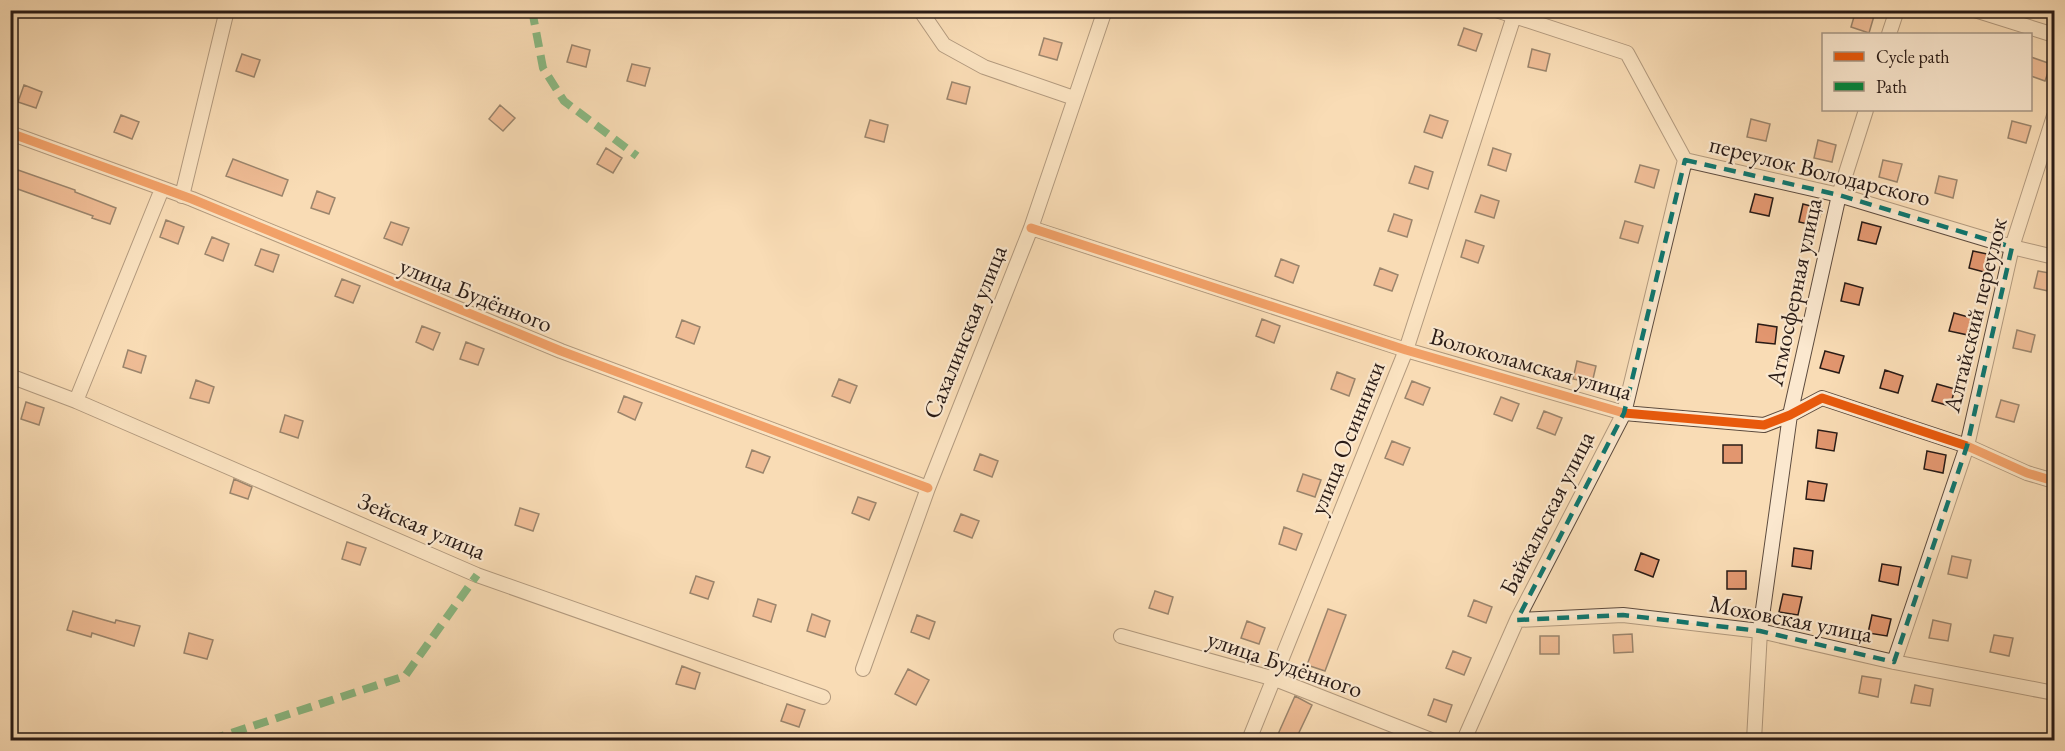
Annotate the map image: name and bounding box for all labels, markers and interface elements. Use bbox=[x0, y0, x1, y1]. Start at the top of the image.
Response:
legend bbox=[1822, 33, 2032, 111]
text: Cycle path bbox=[1876, 45, 1950, 68]
text: Path bbox=[1876, 75, 1907, 98]
street label: переулок Володарского bbox=[1706, 128, 1934, 213]
street label: Атмосферная улица bbox=[1758, 195, 1829, 390]
street label: Алтайский переулок bbox=[1935, 214, 2014, 416]
street label: Сахалинская улица bbox=[916, 240, 1014, 423]
street label: улица Будённого bbox=[395, 250, 557, 339]
street label: Волоколамская улица bbox=[1426, 320, 1636, 407]
street label: улица Осинники bbox=[1302, 356, 1392, 519]
street label: Байкальская улица bbox=[1492, 425, 1601, 600]
street label: Зейская улица bbox=[354, 485, 491, 567]
street label: Моховская улица bbox=[1707, 587, 1876, 650]
street label: улица Будённого bbox=[1203, 622, 1367, 705]

